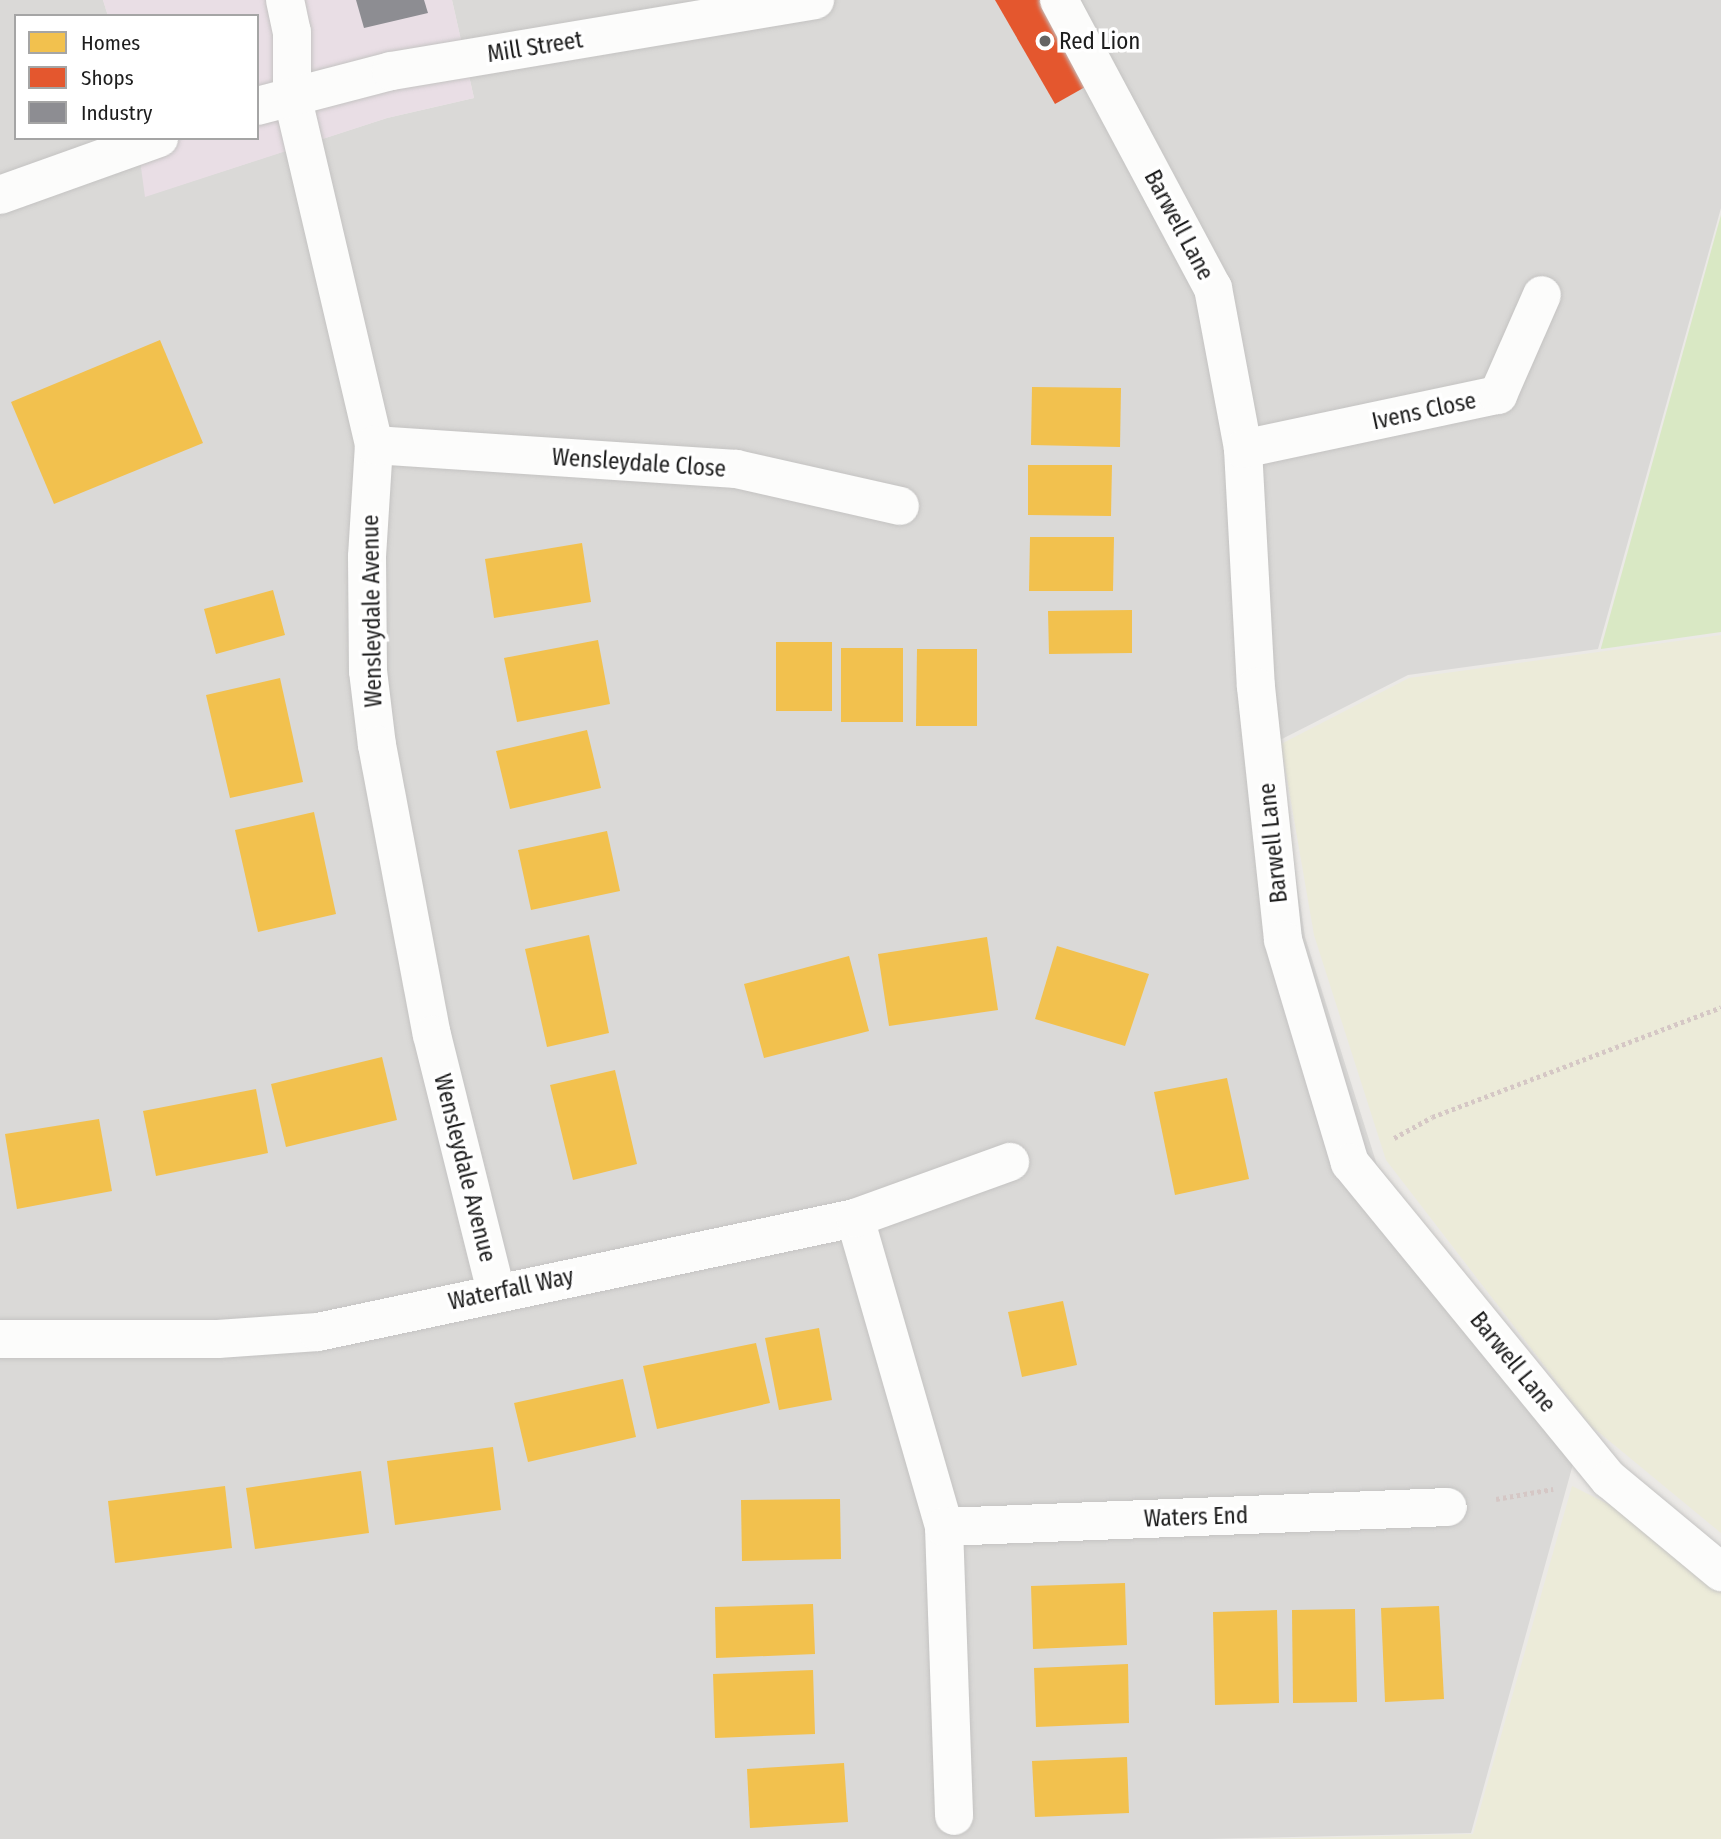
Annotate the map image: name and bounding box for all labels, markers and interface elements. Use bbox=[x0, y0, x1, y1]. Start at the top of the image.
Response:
legend bbox=[14, 14, 259, 140]
street label: Mill Street bbox=[485, 26, 585, 68]
place label: Red Lion bbox=[1059, 27, 1140, 55]
text: Homes bbox=[81, 30, 140, 56]
marker: Red Lion bbox=[1037, 33, 1053, 49]
text: Shops bbox=[81, 65, 134, 91]
text: Industry bbox=[81, 100, 152, 126]
street label: Barwell Lane bbox=[1138, 165, 1220, 285]
street label: Ivens Close bbox=[1369, 387, 1479, 435]
street label: Wensleydale Close bbox=[551, 443, 727, 483]
street label: Wensleydale Avenue bbox=[357, 514, 387, 708]
street label: Barwell Lane bbox=[1253, 782, 1293, 904]
street label: Wensleydale Avenue bbox=[428, 1071, 502, 1265]
street label: Waterfall Way bbox=[446, 1262, 576, 1316]
street label: Barwell Lane bbox=[1464, 1306, 1562, 1418]
street label: Waters End bbox=[1143, 1501, 1249, 1533]

